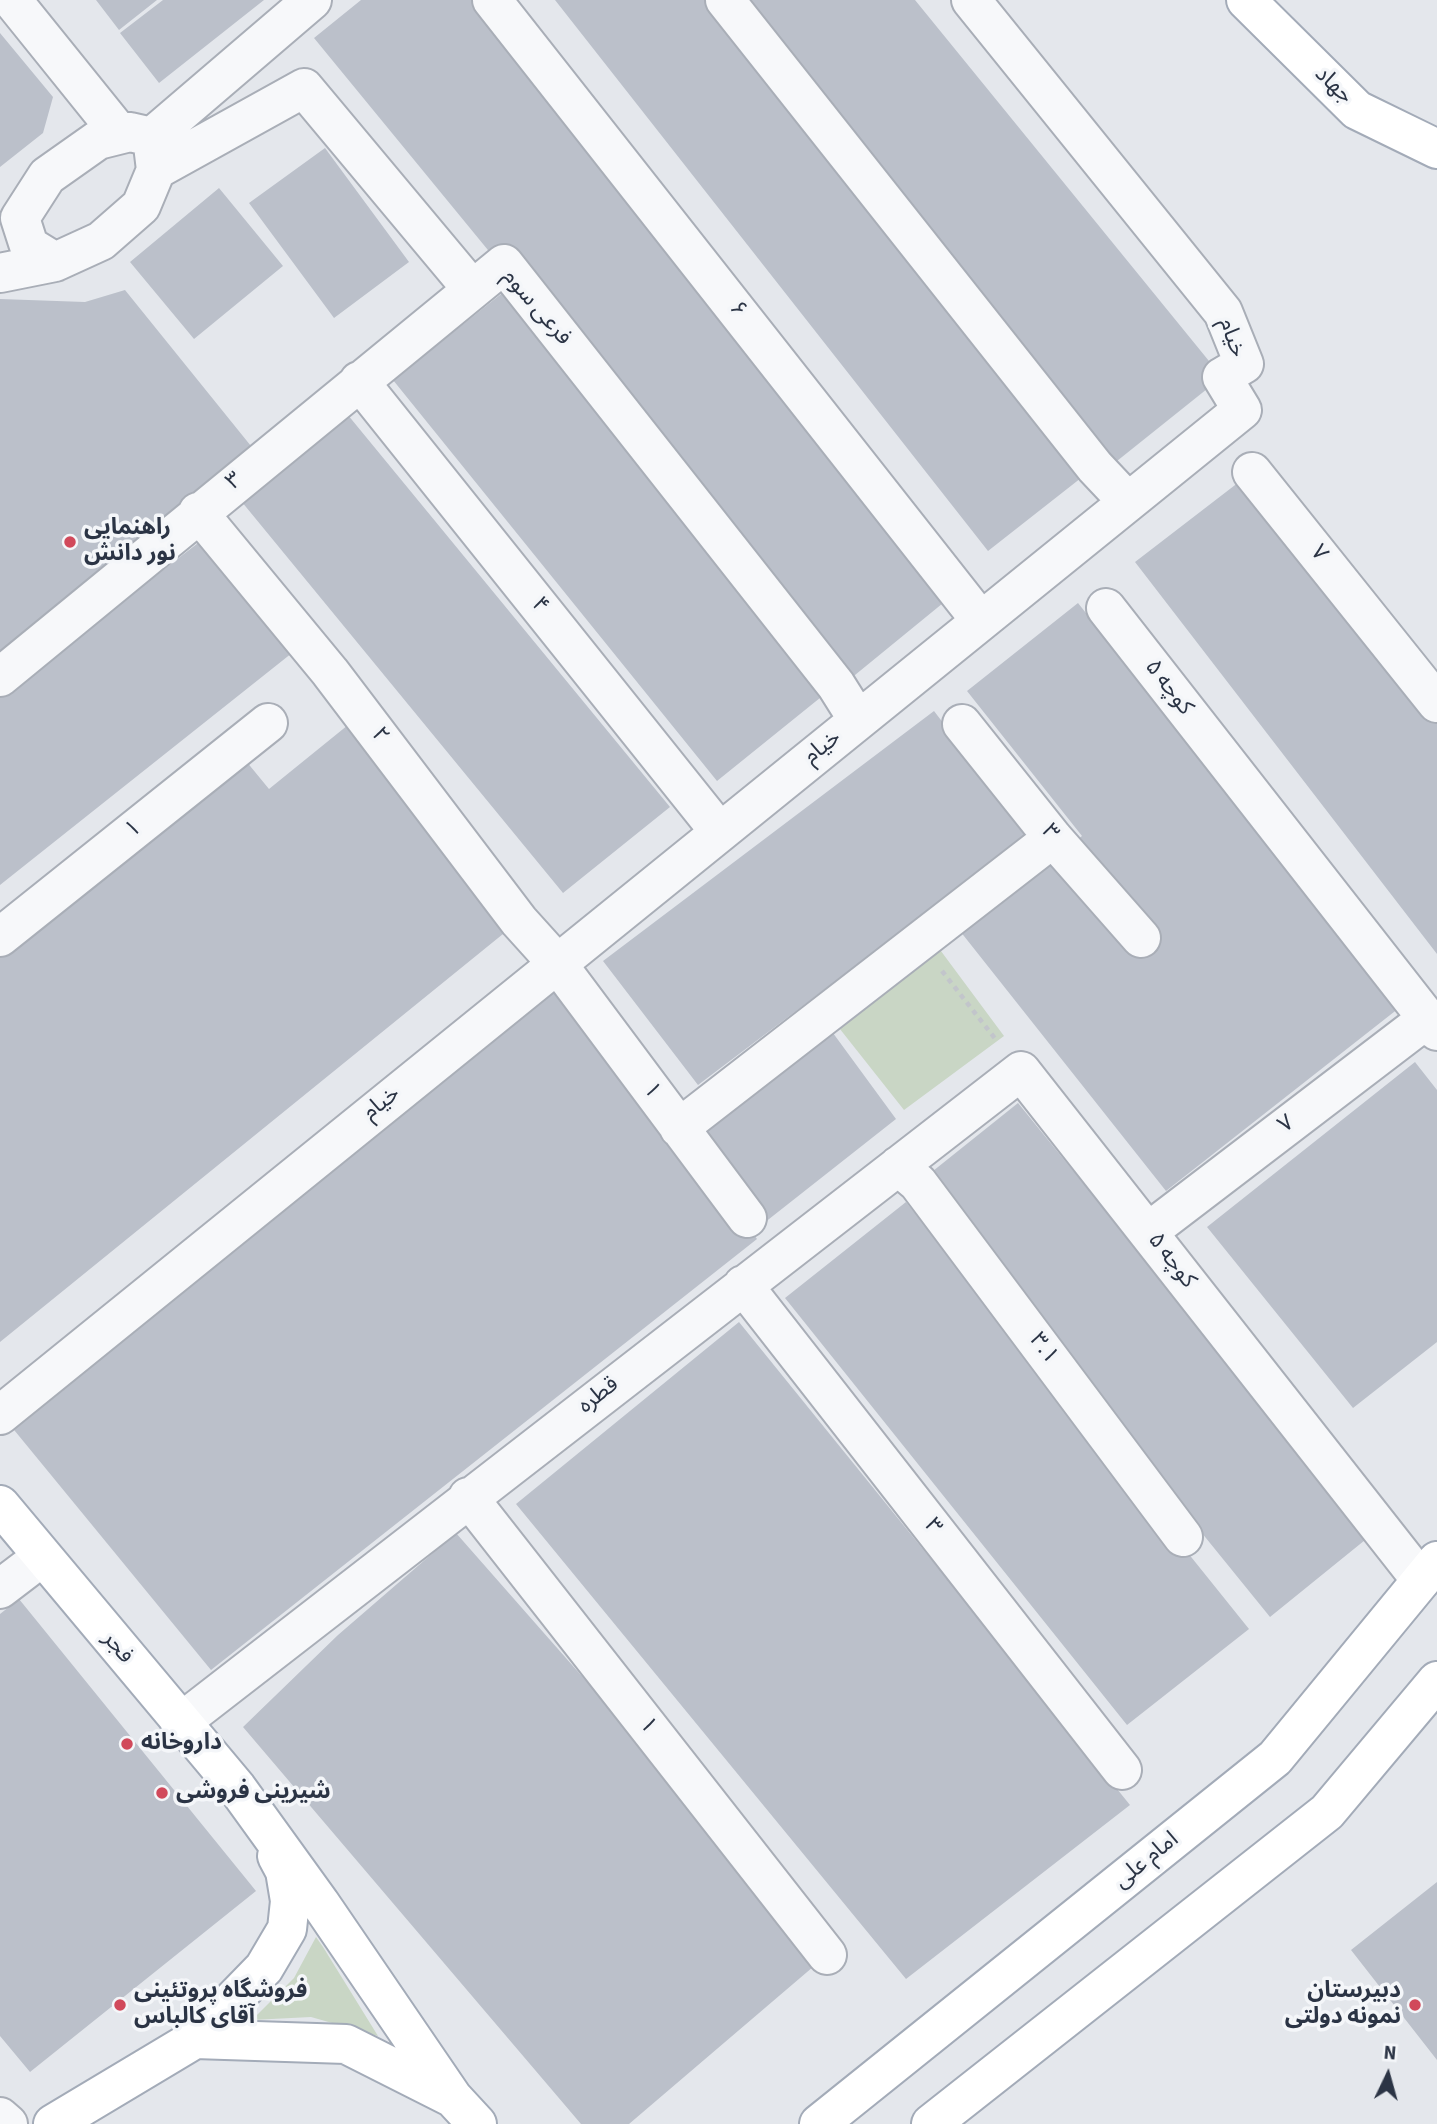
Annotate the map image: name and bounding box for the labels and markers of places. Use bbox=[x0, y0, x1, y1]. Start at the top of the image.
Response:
place label: راهنمایی نور دانش bbox=[84, 515, 176, 569]
marker: راهنمایی نور دانش bbox=[62, 534, 78, 550]
place label: داروخانه bbox=[141, 1730, 222, 1758]
marker: داروخانه bbox=[119, 1736, 135, 1752]
place label: شیرینی فروشی bbox=[176, 1779, 331, 1807]
marker: شیرینی فروشی bbox=[154, 1785, 170, 1801]
place label: فروشگاه پروتئینی آقای کالباس bbox=[134, 1978, 307, 2032]
place label: دبیرستان نمونه دولتی bbox=[1285, 1978, 1401, 2032]
marker: فروشگاه پروتئینی آقای کالباس bbox=[112, 1997, 128, 2013]
marker: دبیرستان نمونه دولتی bbox=[1407, 1997, 1423, 2013]

